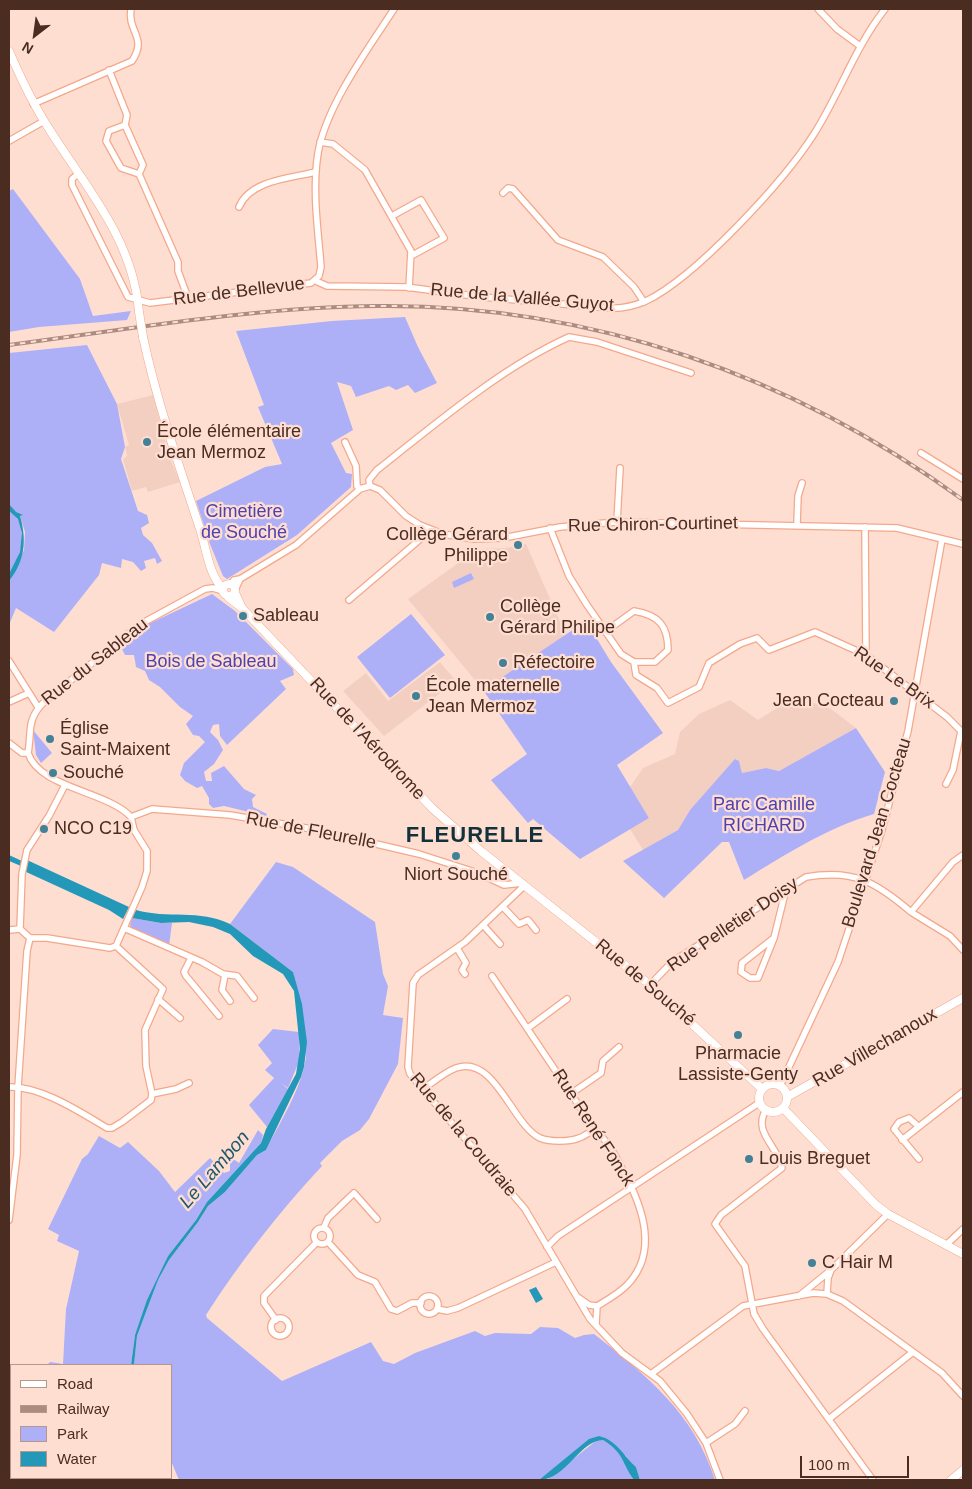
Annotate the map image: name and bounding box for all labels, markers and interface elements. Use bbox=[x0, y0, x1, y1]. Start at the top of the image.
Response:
north arrow bbox=[10, 10, 60, 60]
text: N bbox=[19, 39, 36, 57]
street label: Rue de Bellevue bbox=[172, 273, 306, 311]
street label: Rue de la Vallée Guyot bbox=[430, 279, 614, 317]
place label: École élémentaire Jean Mermoz bbox=[157, 421, 301, 464]
marker: École élémentaire Jean Mermoz bbox=[141, 436, 153, 448]
park label: Cimetière de Souché bbox=[201, 501, 287, 544]
street label: Rue Chiron-Courtinet bbox=[568, 513, 738, 537]
place label: Collège Gérard Philippe bbox=[386, 524, 508, 566]
marker: Collège Gérard Philippe bbox=[512, 539, 524, 551]
place label: Collège Gérard Philipe bbox=[500, 596, 615, 638]
place label: Sableau bbox=[253, 605, 319, 627]
marker: Sableau bbox=[237, 610, 249, 622]
marker: Collège Gérard Philipe bbox=[484, 611, 496, 623]
street label: Rue du Sableau bbox=[37, 614, 153, 710]
street label: Rue Le Brix bbox=[849, 642, 939, 714]
park label: Bois de Sableau bbox=[145, 651, 277, 673]
place label: Réfectoire bbox=[513, 652, 595, 674]
marker: Réfectoire bbox=[497, 657, 509, 669]
street label: Rue de l'Aérodrome bbox=[305, 673, 429, 805]
place label: École maternelle Jean Mermoz bbox=[426, 675, 560, 718]
marker: École maternelle Jean Mermoz bbox=[410, 690, 422, 702]
place label: Jean Cocteau bbox=[773, 690, 884, 712]
marker: Jean Cocteau bbox=[888, 695, 900, 707]
place label: Église Saint-Maixent bbox=[60, 718, 170, 761]
marker: Église Saint-Maixent bbox=[44, 733, 56, 745]
street label: Boulevard Jean Cocteau bbox=[838, 736, 916, 930]
place label: Souché bbox=[63, 762, 124, 784]
marker: Souché bbox=[47, 767, 59, 779]
park label: Parc Camille RICHARD bbox=[713, 794, 815, 836]
street label: Rue de Fleurelle bbox=[244, 808, 378, 854]
place label: NCO C19 bbox=[54, 818, 132, 840]
marker: NCO C19 bbox=[38, 823, 50, 835]
district label: FLEURELLE bbox=[405, 823, 545, 849]
marker: Niort Souché bbox=[450, 850, 462, 862]
place label: Niort Souché bbox=[404, 864, 508, 886]
street label: Rue Pelletier Doisy bbox=[664, 873, 802, 977]
street label: Rue de Souché bbox=[591, 935, 699, 1031]
street label: Rue Villechanoux bbox=[809, 1004, 941, 1092]
marker: Pharmacie Lassiste-Genty bbox=[732, 1029, 744, 1041]
place label: Pharmacie Lassiste-Genty bbox=[678, 1043, 798, 1086]
street label: Rue René Fonck bbox=[547, 1065, 639, 1191]
street label: Rue de la Coudraie bbox=[405, 1069, 521, 1201]
water label: Le Lambon bbox=[175, 1127, 255, 1213]
place label: Louis Breguet bbox=[759, 1148, 870, 1170]
marker: Louis Breguet bbox=[743, 1153, 755, 1165]
place label: C Hair M bbox=[822, 1252, 893, 1274]
marker: C Hair M bbox=[806, 1257, 818, 1269]
legend bbox=[10, 1364, 172, 1479]
text: Road bbox=[57, 1375, 93, 1392]
text: Railway bbox=[57, 1400, 110, 1417]
text: Park bbox=[57, 1425, 88, 1442]
scale bar bbox=[802, 1446, 911, 1478]
text: Water bbox=[57, 1450, 96, 1467]
text: 100 m bbox=[808, 1456, 850, 1473]

